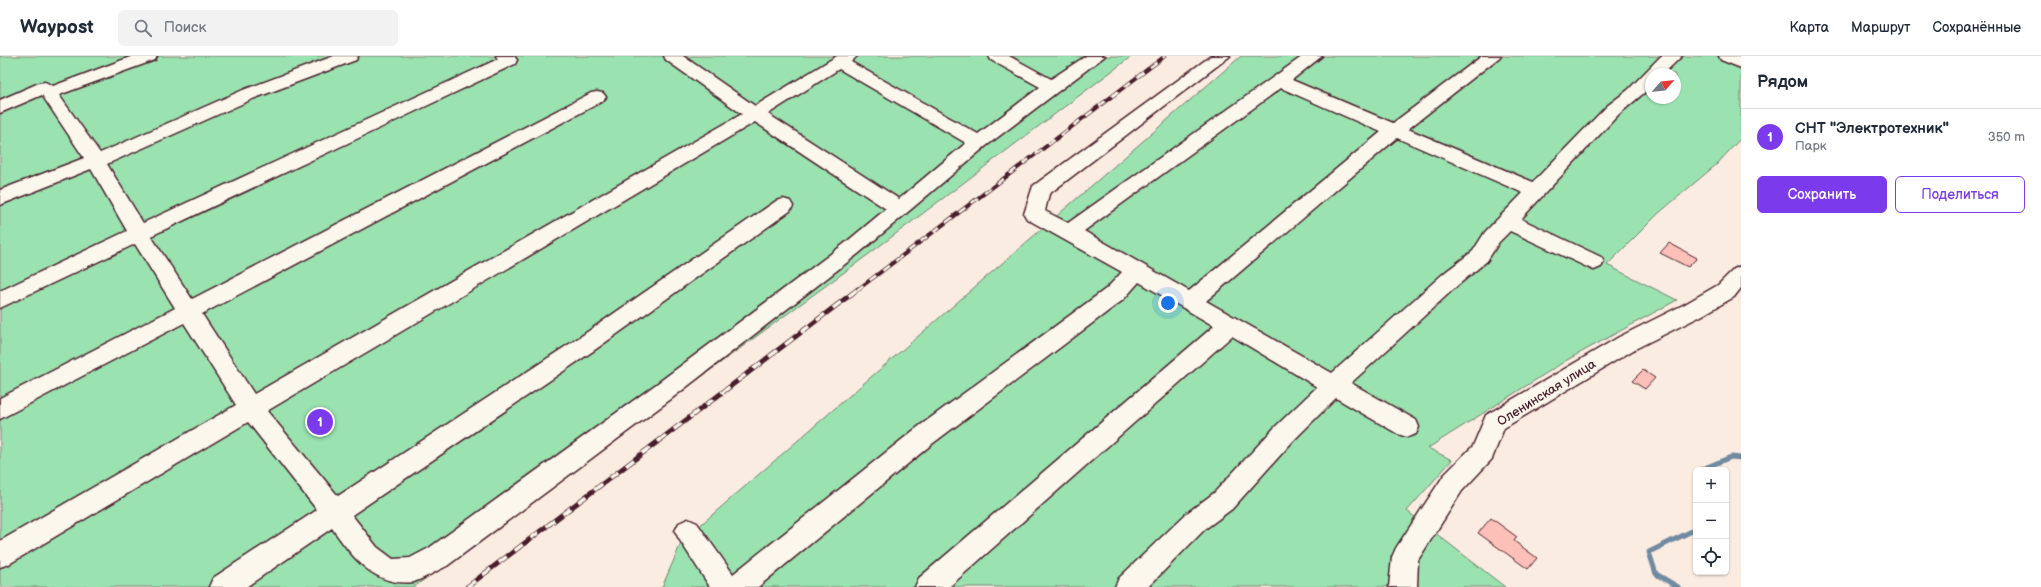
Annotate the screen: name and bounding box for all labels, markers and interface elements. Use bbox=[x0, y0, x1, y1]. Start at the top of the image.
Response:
search box bbox=[118, 10, 398, 46]
text: Waypost bbox=[20, 16, 94, 39]
icon: search bbox=[132, 17, 154, 39]
text: Поиск bbox=[164, 18, 206, 37]
text: Карта bbox=[1790, 19, 1829, 36]
text: Маршрут bbox=[1851, 19, 1911, 36]
text: Сохранённые bbox=[1933, 19, 2021, 36]
north arrow bbox=[1645, 68, 1681, 104]
text: Рядом bbox=[1757, 72, 1808, 92]
text: СНТ "Электротехник" bbox=[1795, 119, 1949, 138]
text: 1 bbox=[1767, 129, 1773, 145]
text: 350 m bbox=[1988, 129, 2025, 145]
text: Парк bbox=[1795, 138, 1827, 154]
button: Сохранить bbox=[1757, 176, 1887, 213]
button: Поделиться bbox=[1895, 176, 2025, 213]
your location bbox=[1158, 293, 1178, 313]
street label: Оленинская улица bbox=[1494, 356, 1599, 430]
pin: 1 bbox=[307, 407, 333, 437]
map controls bbox=[1693, 467, 1729, 575]
button: + bbox=[1693, 467, 1729, 503]
button: − bbox=[1693, 503, 1729, 539]
button: locate bbox=[1693, 539, 1729, 575]

